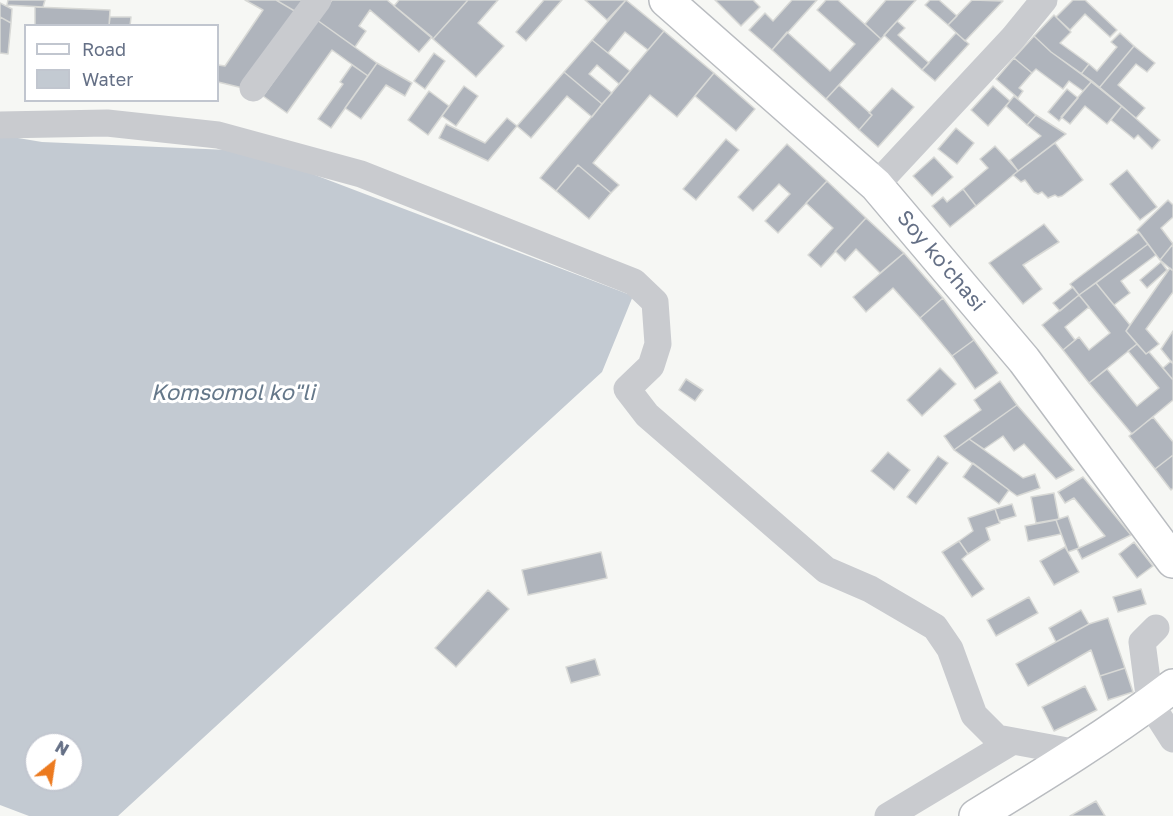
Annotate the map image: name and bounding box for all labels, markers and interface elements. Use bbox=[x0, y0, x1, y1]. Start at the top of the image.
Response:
legend bbox=[24, 24, 219, 102]
text: Road bbox=[82, 38, 126, 60]
text: Water bbox=[82, 68, 133, 90]
street label: Soy ko'chasi bbox=[892, 205, 990, 317]
water label: Komsomol ko"li bbox=[151, 380, 315, 406]
north arrow bbox=[24, 732, 84, 792]
text: N bbox=[52, 736, 72, 760]

